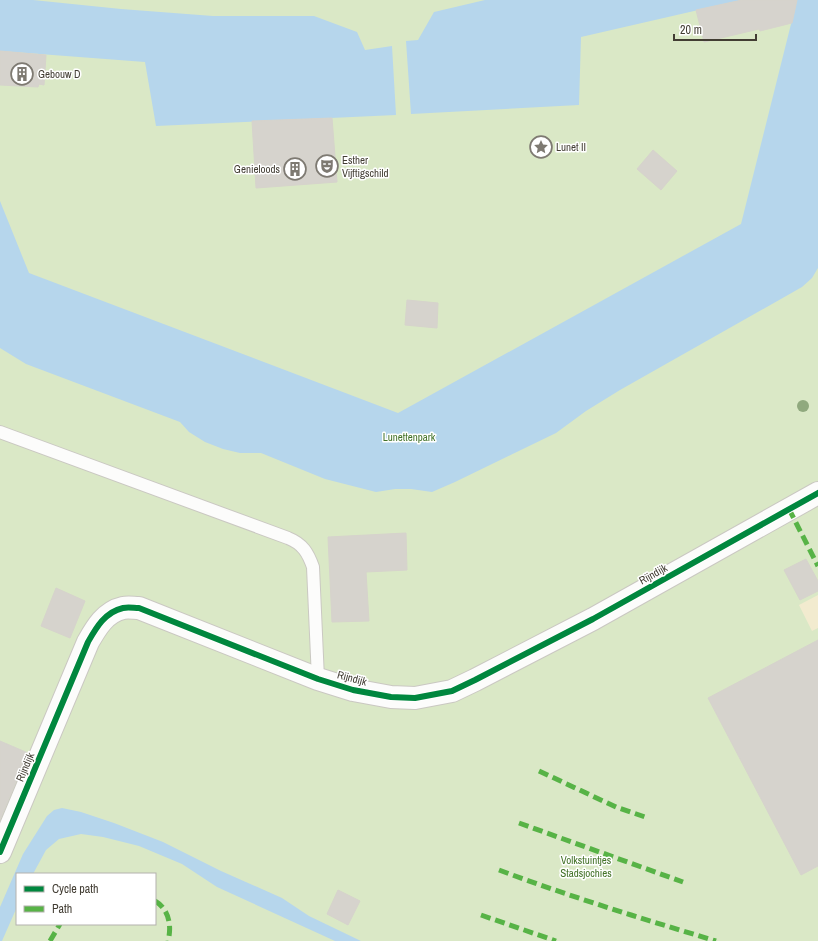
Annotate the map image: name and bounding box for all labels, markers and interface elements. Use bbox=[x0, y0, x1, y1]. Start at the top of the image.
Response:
scale bar bbox=[674, 16, 756, 42]
text: 20 m bbox=[680, 22, 702, 38]
building icon: Gebouw D bbox=[9, 61, 35, 87]
place label: Gebouw D bbox=[38, 67, 81, 81]
place icon: Lunet II bbox=[528, 134, 554, 160]
place label: Lunet II bbox=[556, 140, 586, 154]
theatre icon: Esther Vijftigschild bbox=[314, 153, 340, 179]
place label: Esther Vijftigschild bbox=[342, 153, 388, 180]
building icon: Genieloods bbox=[282, 156, 308, 182]
place label: Genieloods bbox=[234, 162, 280, 176]
park label: Lunettenpark bbox=[383, 430, 436, 444]
street label: Rijndijk bbox=[636, 560, 670, 587]
street label: Rijndijk bbox=[336, 667, 369, 689]
street label: Rijndijk bbox=[13, 750, 38, 784]
park label: Volkstuintjes Stadsjochies bbox=[560, 853, 612, 880]
legend bbox=[16, 873, 156, 925]
text: Cycle path bbox=[52, 881, 99, 897]
text: Path bbox=[52, 901, 72, 917]

